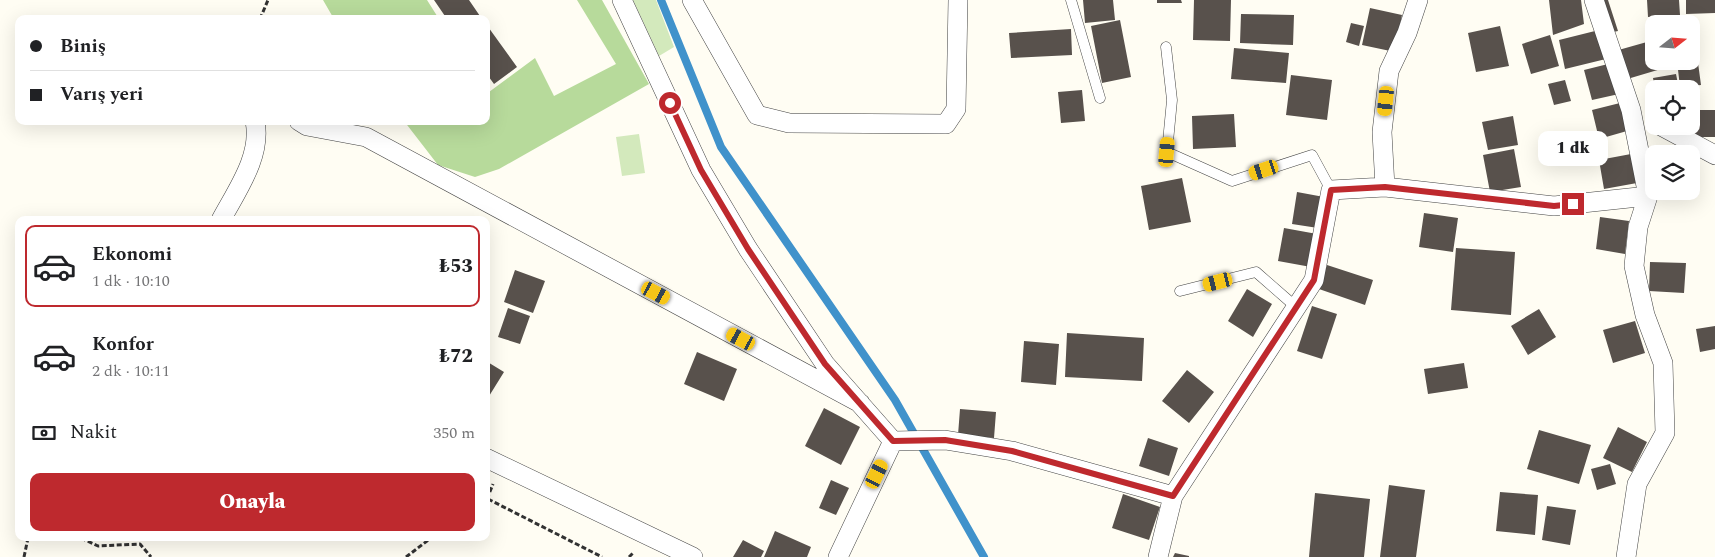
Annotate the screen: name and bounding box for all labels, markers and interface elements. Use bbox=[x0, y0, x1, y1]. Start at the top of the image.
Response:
north arrow bbox=[1645, 15, 1700, 70]
map controls bbox=[1645, 15, 1700, 200]
text: Biniş bbox=[60, 32, 106, 61]
text: Varış yeri bbox=[60, 80, 143, 109]
button: locate bbox=[1645, 80, 1700, 135]
car bbox=[1376, 85, 1395, 117]
route start bbox=[659, 92, 681, 114]
callout: 1 dk bbox=[1538, 132, 1608, 166]
car bbox=[1158, 136, 1175, 168]
text: 1 dk bbox=[1556, 136, 1590, 160]
button: layers bbox=[1645, 145, 1700, 200]
car bbox=[1247, 158, 1280, 182]
route end bbox=[1562, 193, 1584, 215]
text: Ekonomi bbox=[92, 240, 172, 269]
icon: car bbox=[32, 244, 77, 289]
text: ₺53 bbox=[439, 252, 473, 281]
text: 1 dk · 10:10 bbox=[92, 269, 170, 293]
car bbox=[1201, 271, 1234, 293]
car bbox=[639, 279, 672, 307]
car bbox=[724, 325, 757, 353]
text: Konfor bbox=[92, 330, 154, 359]
icon: car bbox=[32, 334, 77, 379]
text: ₺72 bbox=[439, 342, 473, 371]
text: 2 dk · 10:11 bbox=[92, 359, 170, 383]
text: Nakit bbox=[70, 418, 117, 447]
icon: cash bbox=[30, 419, 58, 447]
text: 350 m bbox=[433, 421, 475, 445]
car bbox=[863, 457, 890, 491]
button: Onayla bbox=[30, 473, 475, 531]

